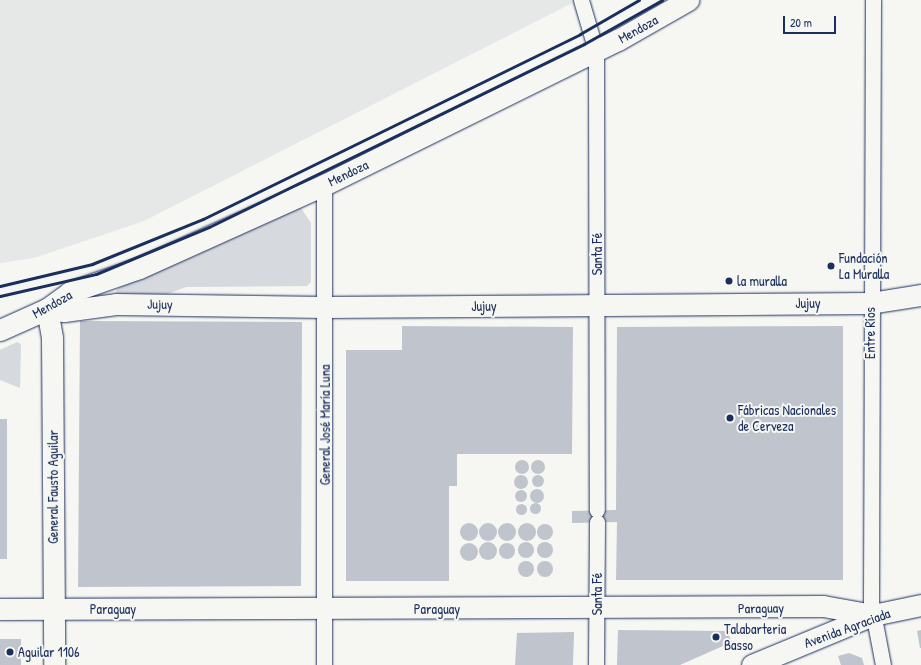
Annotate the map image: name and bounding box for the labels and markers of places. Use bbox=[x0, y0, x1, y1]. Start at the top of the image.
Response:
place label: Fundación La Muralla bbox=[839, 250, 889, 282]
marker: Fundación La Muralla bbox=[826, 261, 836, 271]
place label: la muralla bbox=[737, 273, 787, 289]
marker: la muralla bbox=[724, 276, 734, 286]
place label: Fábricas Nacionales de Cerveza bbox=[738, 402, 836, 434]
marker: Fábricas Nacionales de Cerveza bbox=[725, 413, 735, 423]
place label: Talabarteria Basso bbox=[724, 621, 786, 654]
marker: Talabarteria Basso bbox=[711, 632, 721, 642]
place label: Aguilar 1106 bbox=[18, 644, 80, 660]
marker: Aguilar 1106 bbox=[5, 647, 15, 657]

